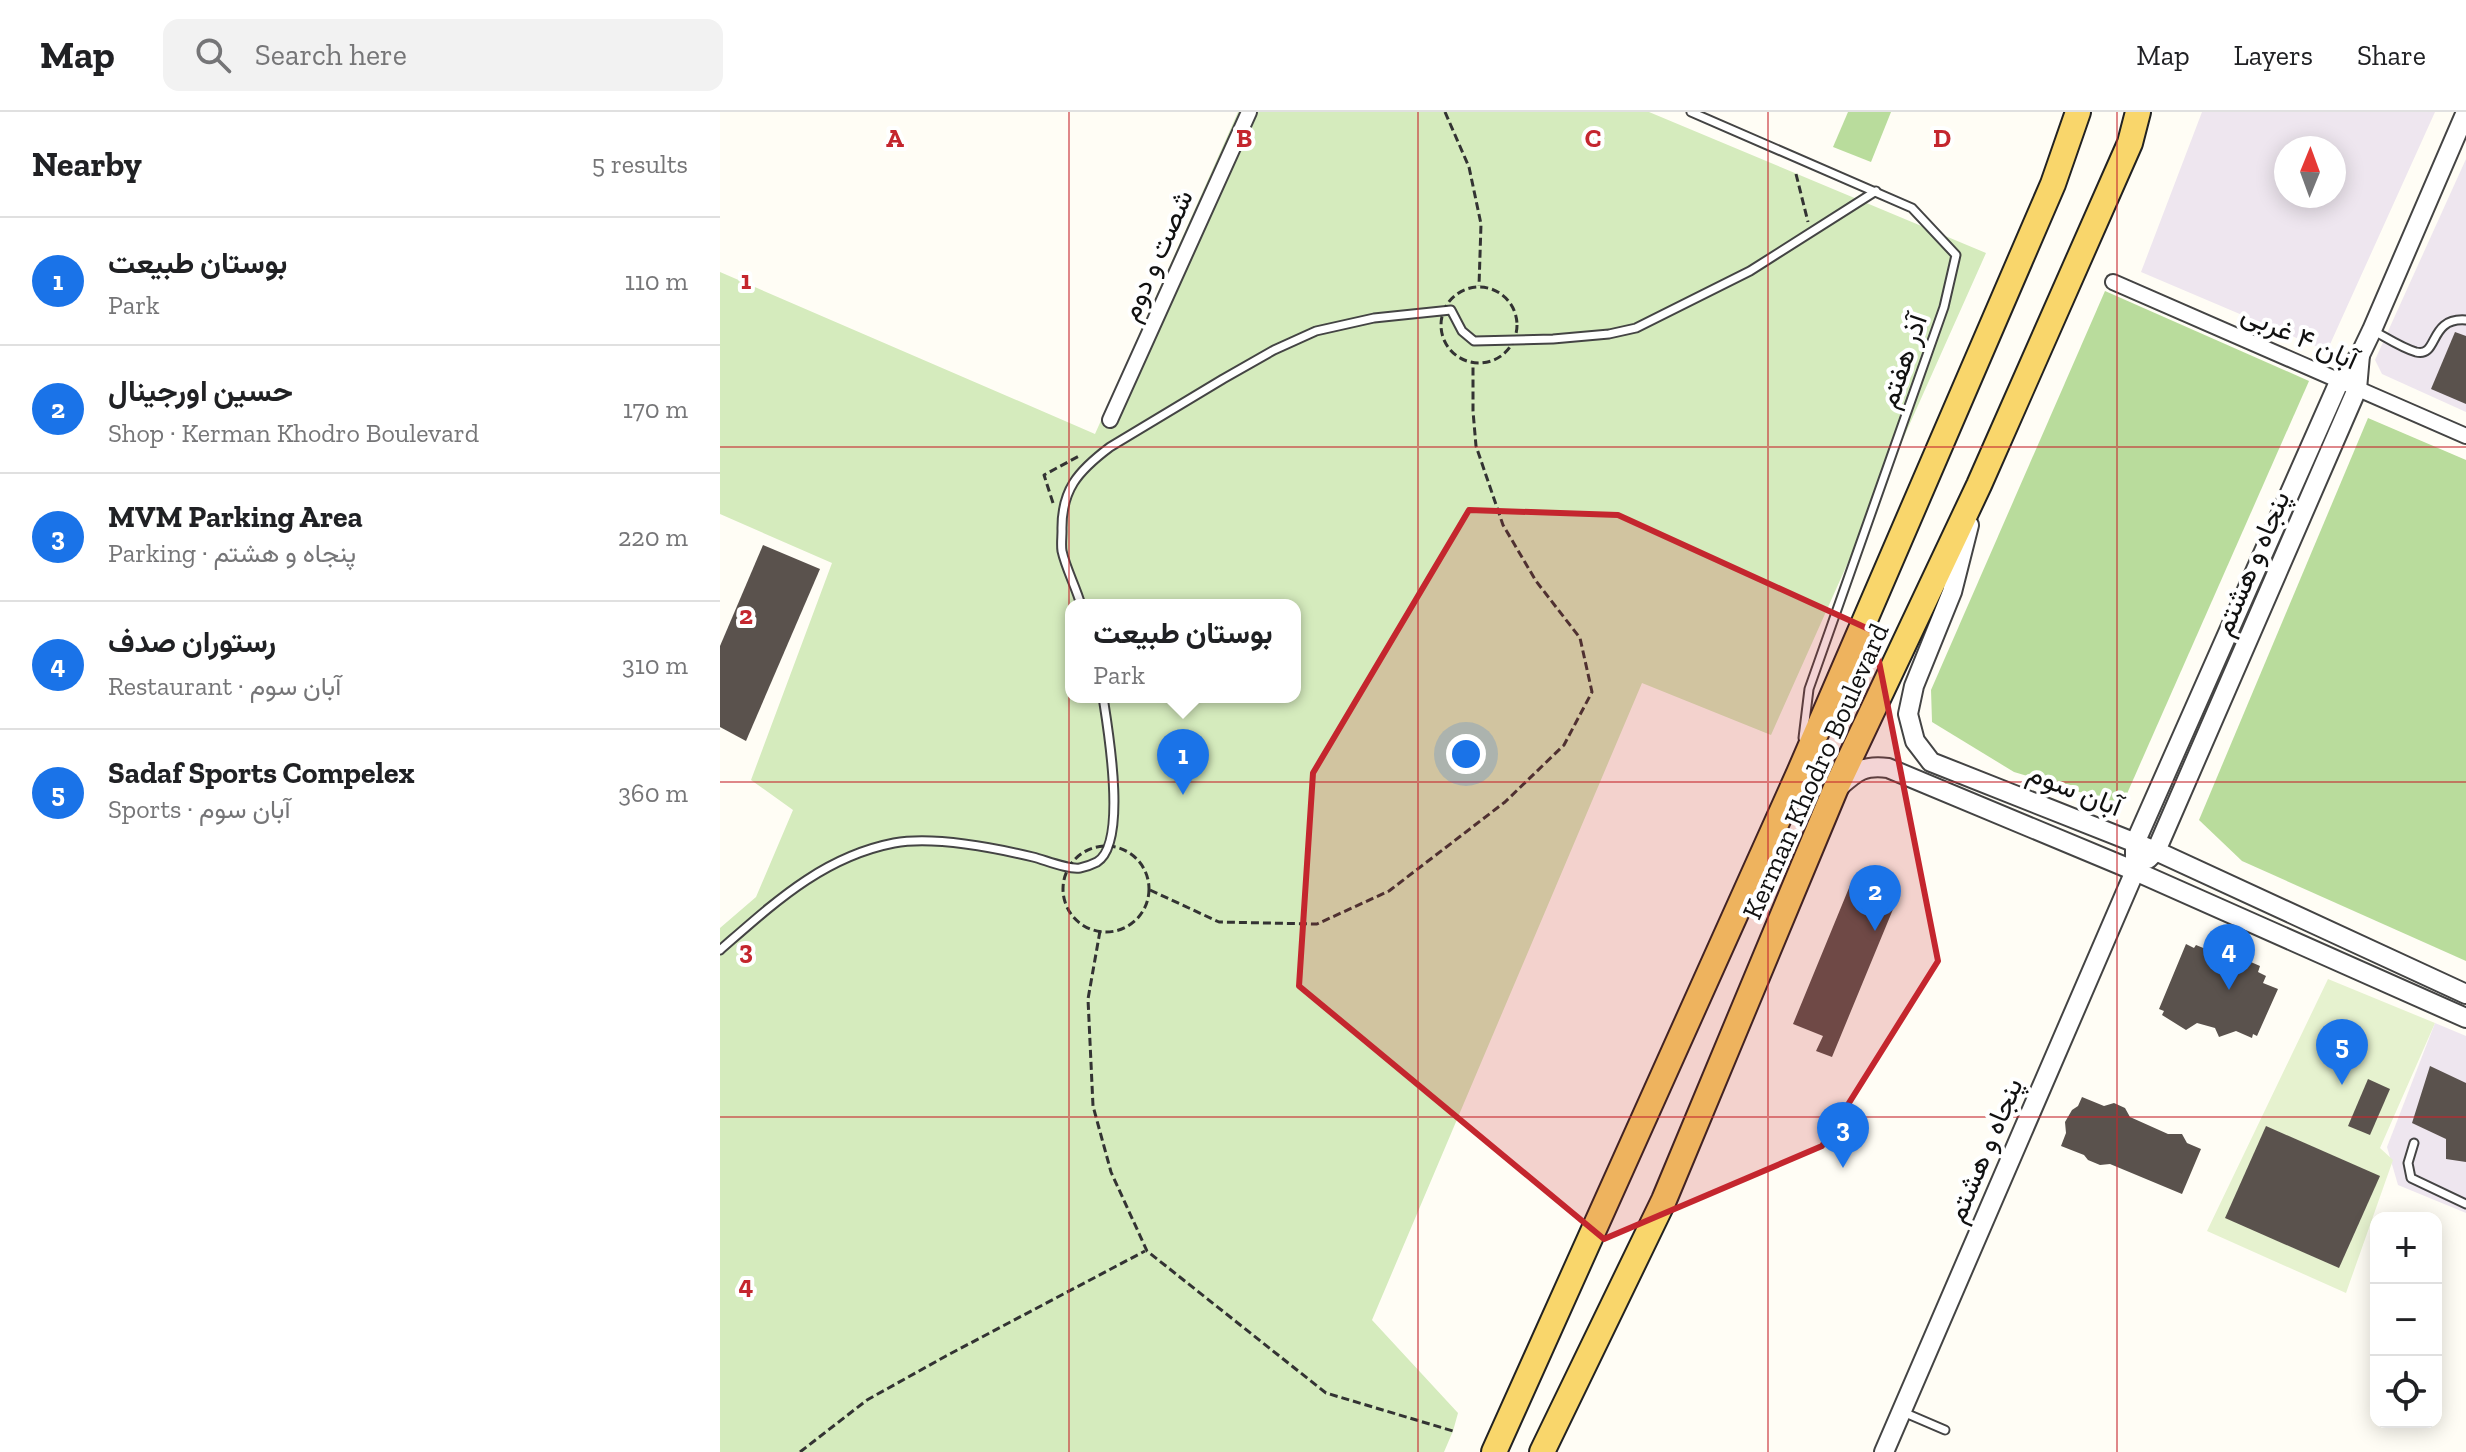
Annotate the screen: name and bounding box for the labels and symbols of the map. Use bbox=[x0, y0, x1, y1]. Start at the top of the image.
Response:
text: A bbox=[886, 122, 904, 154]
text: B bbox=[1236, 122, 1252, 154]
text: C bbox=[1585, 122, 1601, 154]
text: D bbox=[1933, 122, 1951, 154]
north arrow bbox=[2274, 136, 2346, 208]
street label: شصت و دوم bbox=[1113, 185, 1202, 327]
text: 1 bbox=[741, 264, 752, 296]
street label: آبان ۴ غربی bbox=[2236, 296, 2365, 379]
street label: آذر هفتم bbox=[1871, 308, 1937, 413]
street label: پنجاه و هشتم bbox=[2206, 486, 2299, 641]
text: 2 bbox=[739, 599, 753, 631]
street label: Kerman Khodro Boulevard bbox=[1735, 618, 1896, 924]
pin: 1 bbox=[1157, 729, 1209, 795]
your location bbox=[1446, 734, 1486, 774]
street label: آبان سوم bbox=[2022, 756, 2129, 826]
pin: 2 bbox=[1849, 865, 1901, 931]
pin: 4 bbox=[2203, 924, 2255, 990]
text: 3 bbox=[739, 934, 753, 966]
pin: 5 bbox=[2316, 1019, 2368, 1085]
street label: پنجاه و هشتم bbox=[1939, 1073, 2032, 1228]
pin: 3 bbox=[1817, 1102, 1869, 1168]
text: 4 bbox=[739, 1269, 754, 1301]

